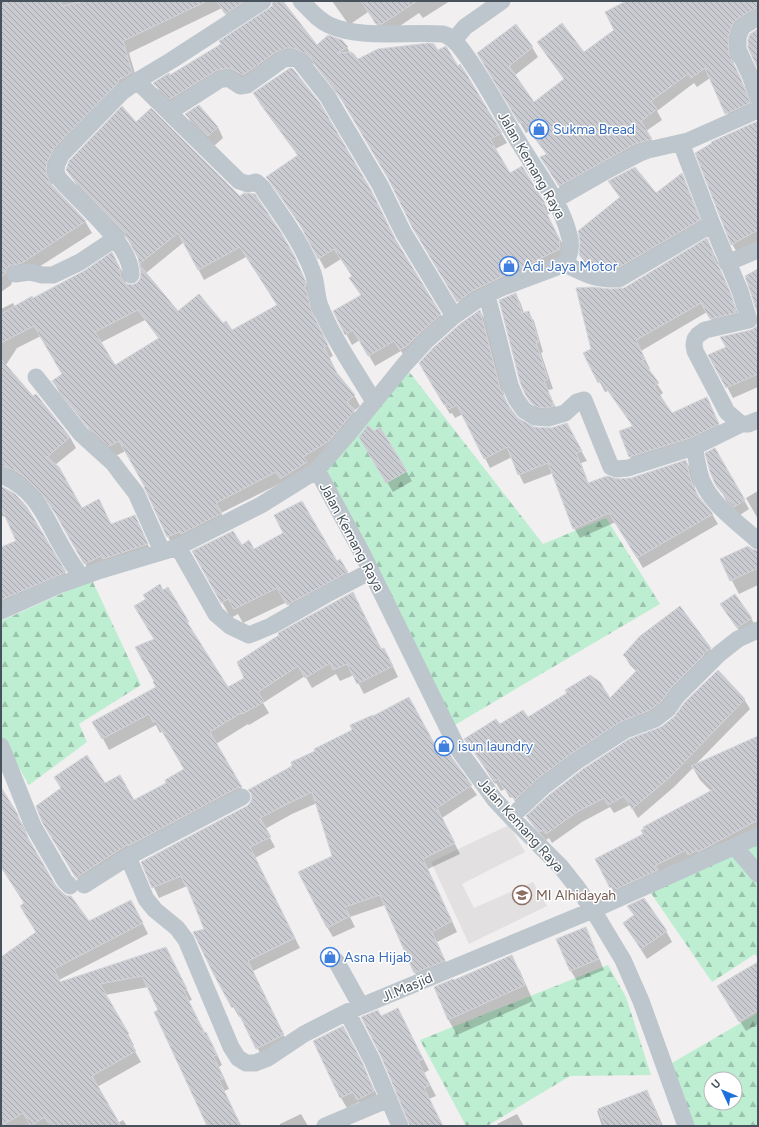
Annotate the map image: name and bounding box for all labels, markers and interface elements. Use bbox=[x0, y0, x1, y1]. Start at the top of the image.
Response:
street label: Jalan Kemang Raya bbox=[494, 109, 569, 222]
shop icon: Sukma Bread bbox=[528, 118, 550, 140]
place label: Sukma Bread bbox=[553, 121, 635, 138]
shop icon: Adi Jaya Motor bbox=[498, 255, 520, 277]
place label: Adi Jaya Motor bbox=[523, 258, 618, 275]
street label: Jalan Kemang Raya bbox=[316, 480, 387, 594]
shop icon: isun laundry bbox=[433, 735, 455, 757]
place label: isun laundry bbox=[458, 738, 534, 755]
street label: Jalan Kemang Raya bbox=[474, 775, 567, 876]
school or university icon: MI Alhidayah bbox=[511, 884, 533, 906]
place label: MI Alhidayah bbox=[536, 887, 616, 904]
shop icon: Asna Hijab bbox=[319, 946, 341, 968]
place label: Asna Hijab bbox=[344, 949, 411, 966]
street label: Jl.Masjid bbox=[379, 969, 435, 1006]
north arrow bbox=[703, 1071, 743, 1111]
text: U bbox=[709, 1077, 724, 1092]

